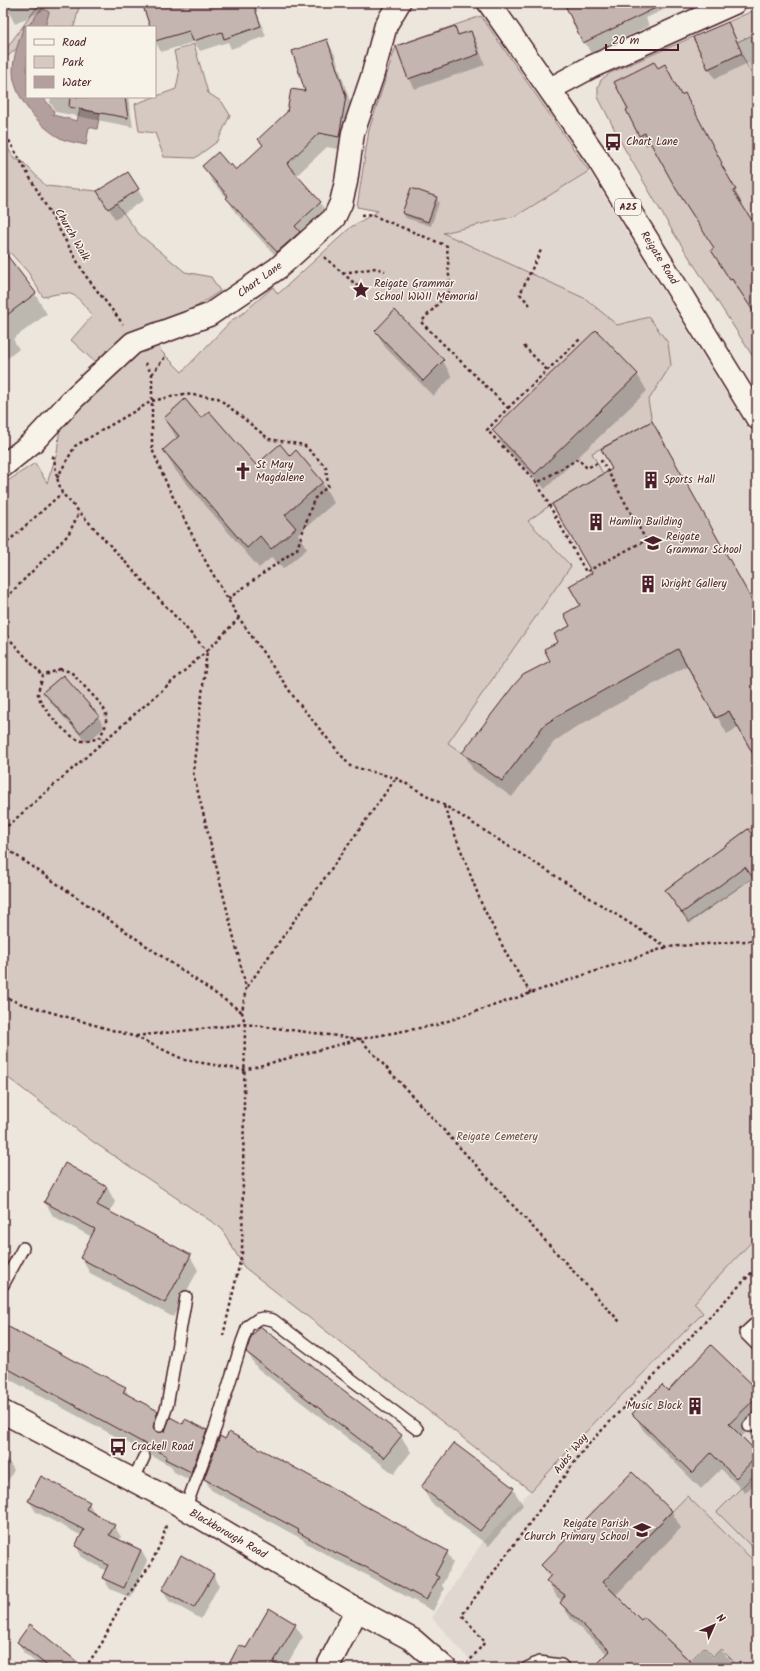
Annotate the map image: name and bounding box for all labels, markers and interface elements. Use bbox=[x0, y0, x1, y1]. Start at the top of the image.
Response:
legend bbox=[26, 26, 156, 98]
scale bar bbox=[606, 26, 678, 52]
text: 20 m bbox=[612, 31, 640, 50]
text: Road bbox=[62, 33, 87, 52]
text: Park bbox=[62, 53, 84, 72]
text: Water bbox=[62, 73, 92, 92]
bus stop icon: Chart Lane bbox=[603, 132, 623, 152]
place label: Chart Lane bbox=[626, 133, 678, 151]
road number: A25 bbox=[615, 199, 641, 215]
street label: Church Walk bbox=[50, 205, 95, 265]
street label: Reigate Road bbox=[635, 228, 683, 289]
street label: Chart Lane bbox=[234, 257, 286, 303]
place label: Reigate Grammar School WWII Memorial bbox=[374, 275, 478, 306]
place icon: Reigate Grammar School WWII Memorial bbox=[351, 280, 371, 300]
place label: St Mary Magdalene bbox=[256, 456, 304, 487]
church icon: St Mary Magdalene bbox=[233, 461, 253, 481]
building icon: Sports Hall bbox=[641, 470, 661, 490]
place label: Sports Hall bbox=[664, 471, 715, 489]
building icon: Hamlin Building bbox=[586, 512, 606, 532]
place label: Hamlin Building bbox=[609, 513, 683, 531]
place label: Reigate Grammar School bbox=[666, 528, 742, 559]
school or university icon: Reigate Grammar School bbox=[643, 533, 663, 553]
building icon: Wright Gallery bbox=[638, 574, 658, 594]
place label: Wright Gallery bbox=[661, 575, 728, 593]
park label: Reigate Cemetery bbox=[456, 1128, 538, 1146]
building icon: Music Block bbox=[685, 1396, 705, 1416]
place label: Music Block bbox=[627, 1397, 683, 1415]
street label: Aubs' Way bbox=[549, 1429, 593, 1478]
bus stop icon: Crackell Road bbox=[108, 1437, 128, 1457]
place label: Crackell Road bbox=[131, 1438, 194, 1456]
street label: Blackborough Road bbox=[186, 1504, 271, 1564]
place label: Reigate Parish Church Primary School bbox=[524, 1515, 629, 1546]
school or university icon: Reigate Parish Church Primary School bbox=[632, 1520, 652, 1540]
north arrow bbox=[694, 1605, 734, 1645]
text: N bbox=[712, 1610, 729, 1627]

